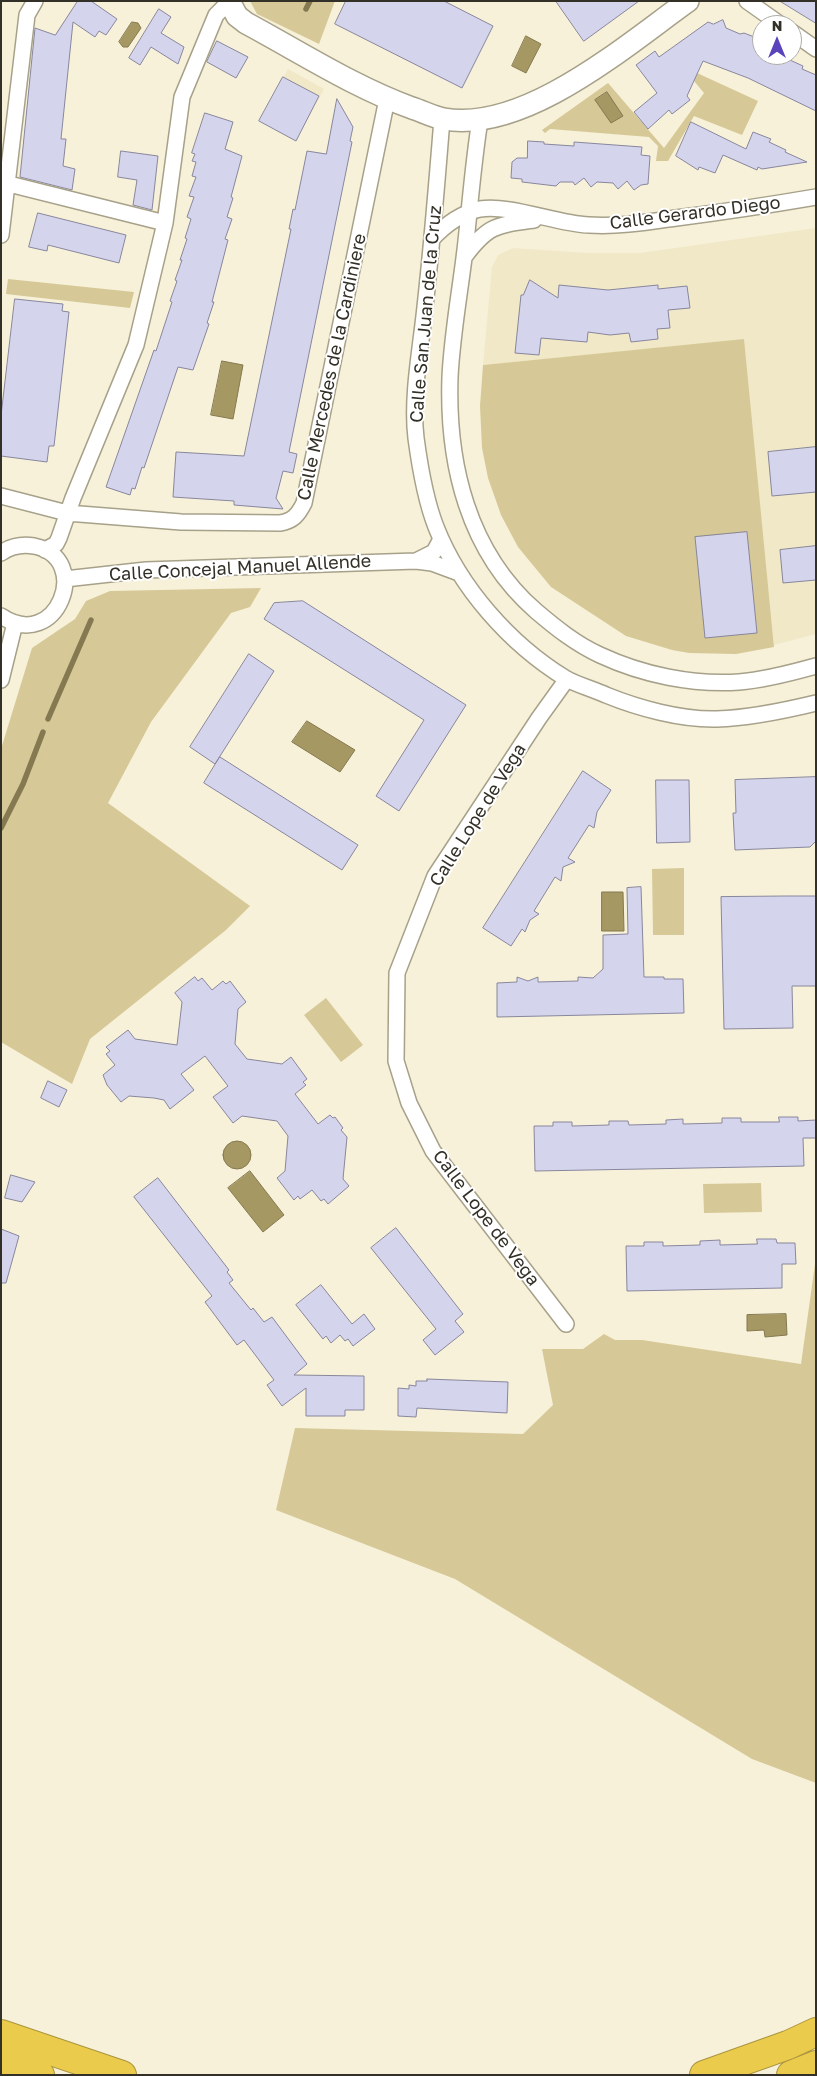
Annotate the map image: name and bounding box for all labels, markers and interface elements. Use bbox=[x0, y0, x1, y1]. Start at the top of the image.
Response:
north arrow bbox=[752, 15, 802, 65]
text: N bbox=[772, 17, 782, 34]
street label: Calle Gerardo Diego bbox=[608, 192, 782, 234]
street label: Calle San Juan de la Cruz bbox=[406, 204, 446, 424]
street label: Calle Mercedes de la Cardiniere bbox=[293, 232, 371, 502]
street label: Calle Concejal Manuel Allende bbox=[108, 550, 372, 586]
street label: Calle Lope de Vega bbox=[425, 740, 531, 890]
street label: Calle Lope de Vega bbox=[428, 1146, 544, 1290]

